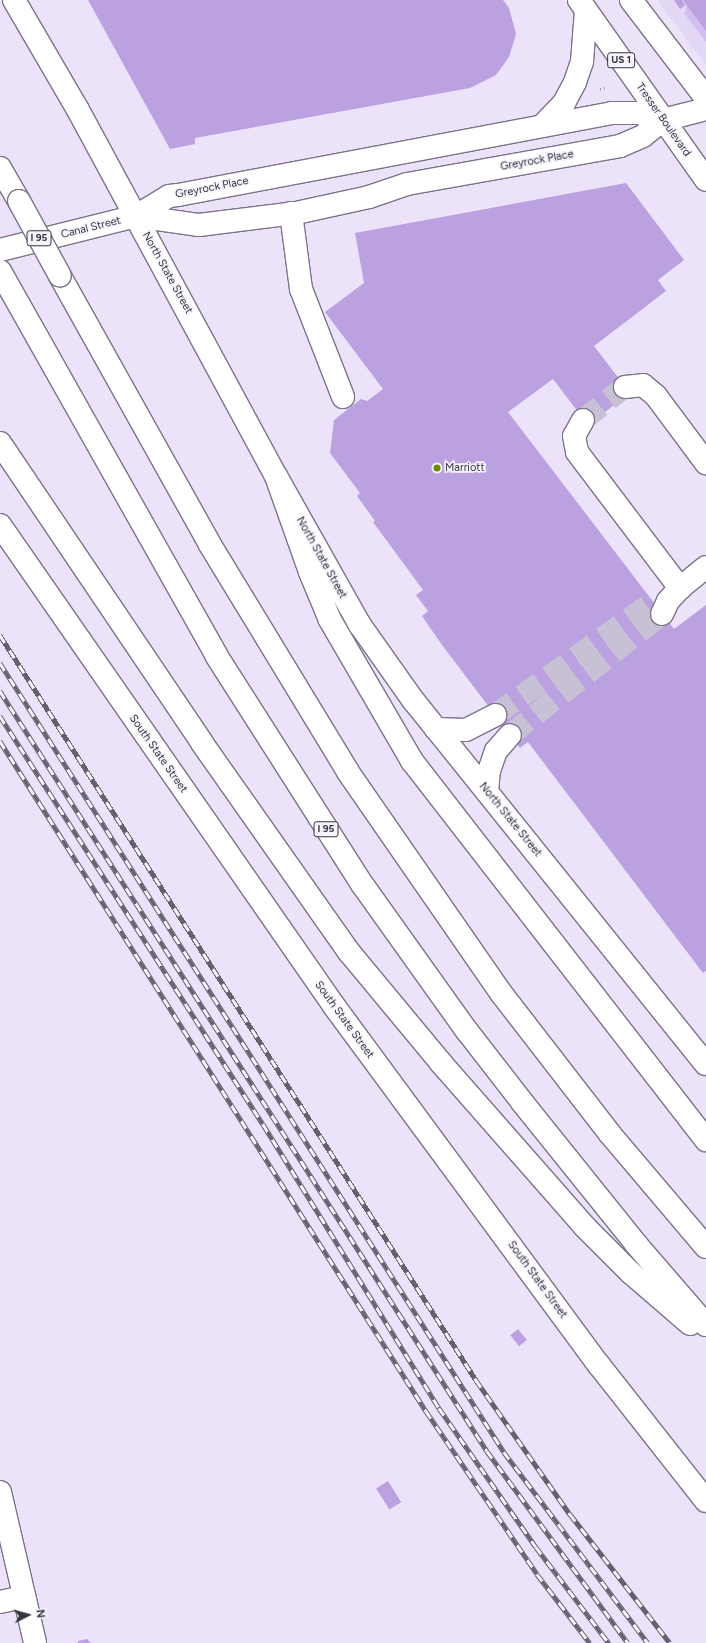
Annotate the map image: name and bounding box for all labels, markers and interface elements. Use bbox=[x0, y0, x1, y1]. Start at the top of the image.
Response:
road number: US 1 bbox=[607, 52, 635, 68]
street label: Tresser Boulevard bbox=[633, 81, 693, 159]
street label: Greyrock Place bbox=[499, 148, 575, 174]
street label: Greyrock Place bbox=[174, 174, 250, 202]
street label: Canal Street bbox=[60, 214, 122, 242]
road number: I 95 bbox=[26, 230, 52, 246]
street label: North State Street bbox=[139, 230, 195, 316]
place label: Marriott bbox=[445, 461, 485, 475]
marker: Marriott bbox=[432, 463, 442, 473]
street label: North State Street bbox=[293, 515, 349, 601]
street label: South State Street bbox=[126, 712, 190, 796]
street label: North State Street bbox=[476, 780, 544, 860]
road number: I 95 bbox=[313, 821, 339, 837]
street label: South State Street bbox=[311, 979, 377, 1061]
street label: South State Street bbox=[504, 1239, 570, 1321]
north arrow bbox=[8, 1595, 48, 1635]
text: N bbox=[34, 1609, 47, 1619]

